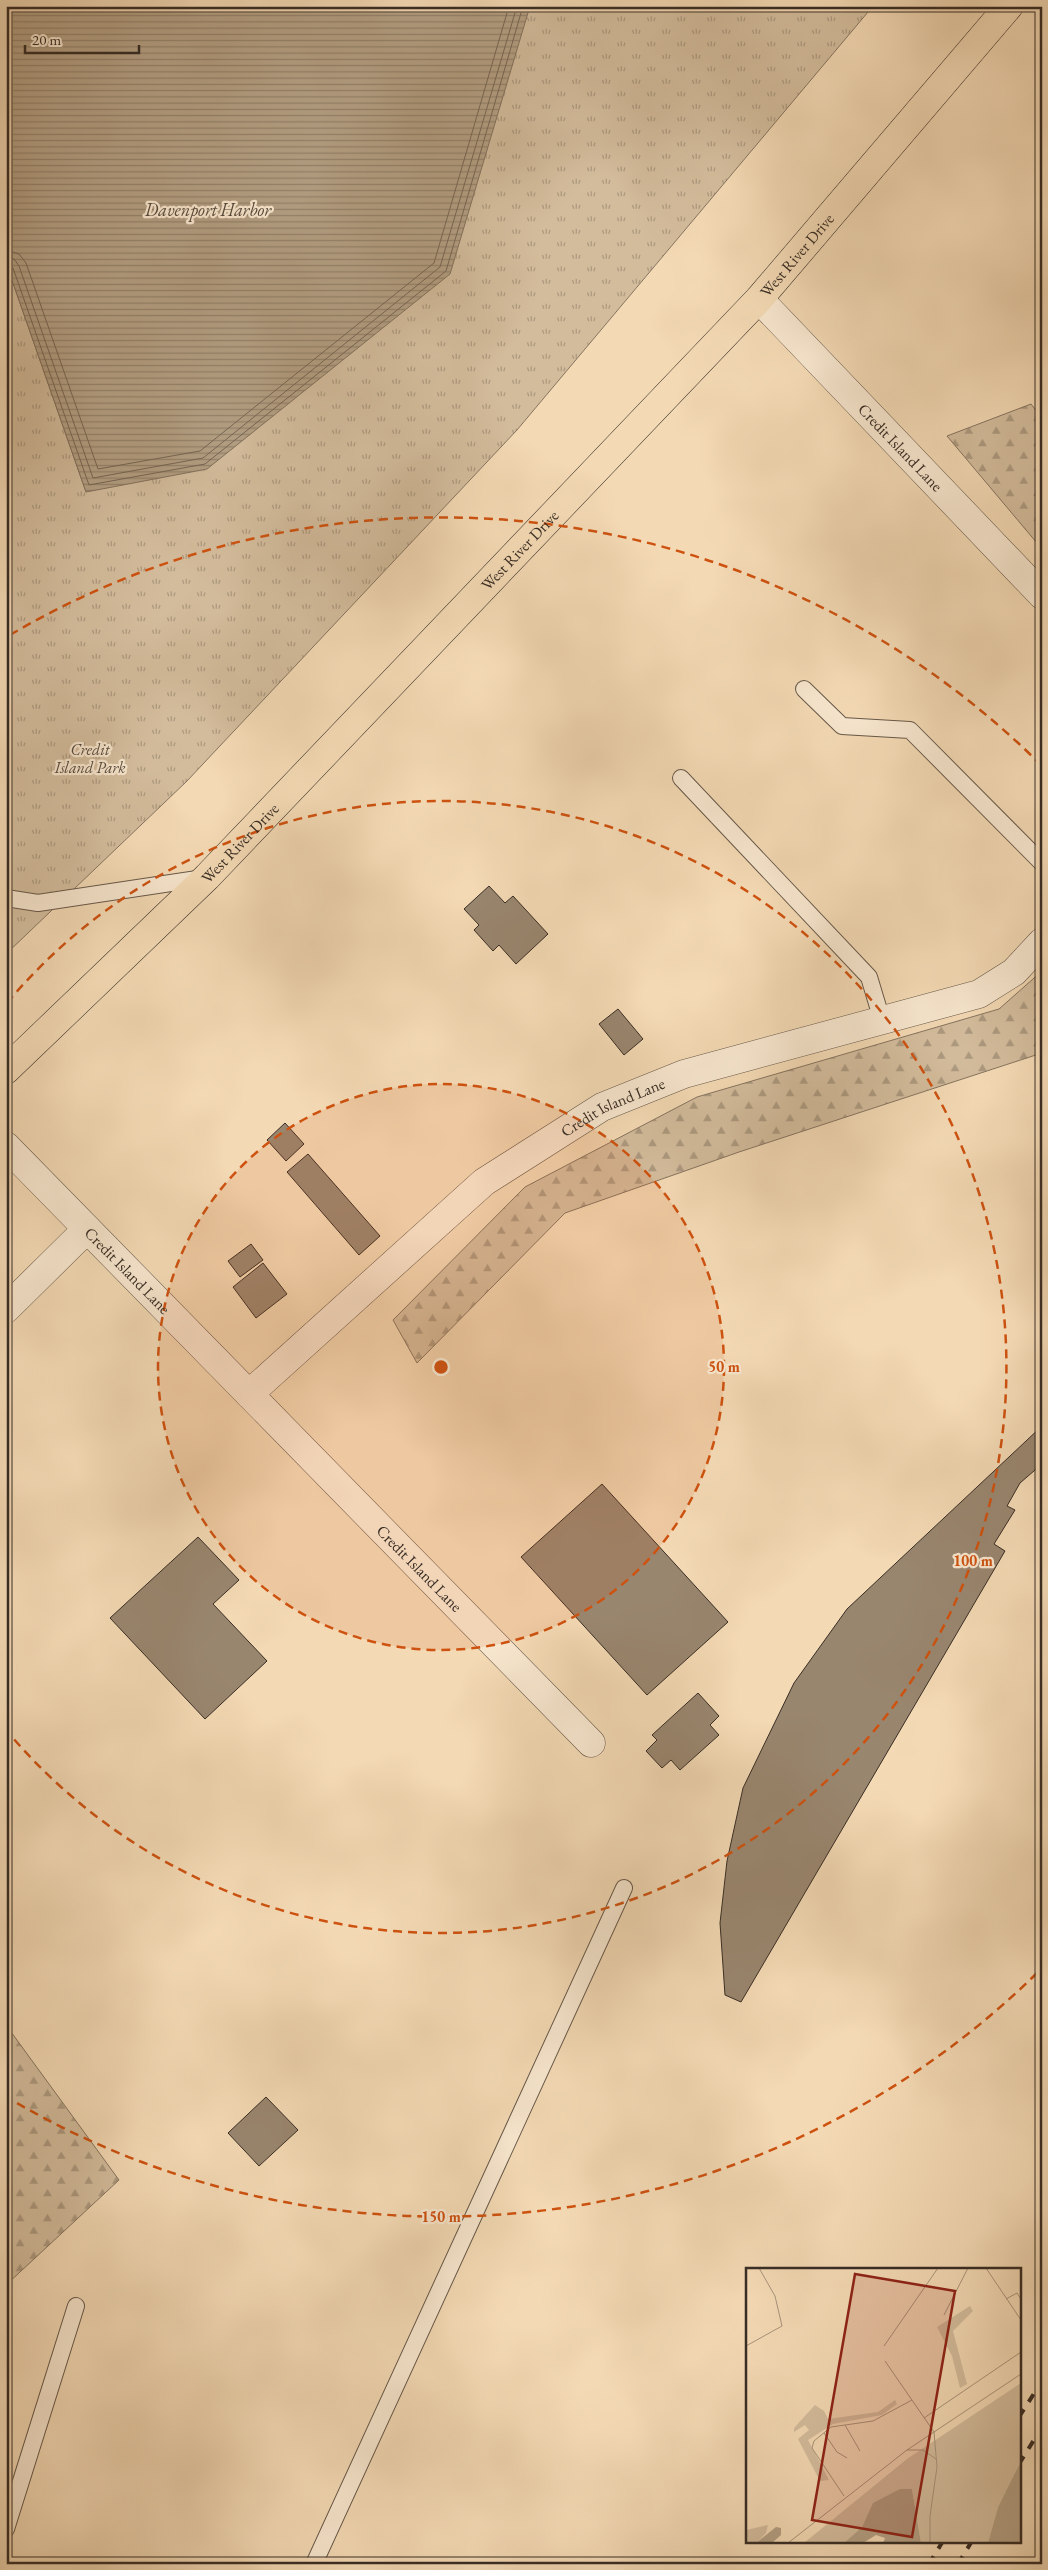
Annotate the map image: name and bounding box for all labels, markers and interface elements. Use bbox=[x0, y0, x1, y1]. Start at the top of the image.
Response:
scale bar bbox=[25, 22, 139, 54]
text: 20 m bbox=[32, 30, 61, 49]
water label: Davenport Harbor bbox=[144, 198, 272, 222]
street label: West River Drive bbox=[755, 209, 838, 301]
street label: Credit Island Lane bbox=[854, 399, 948, 496]
street label: West River Drive bbox=[476, 505, 563, 595]
park label: Credit Island Park bbox=[53, 739, 126, 778]
street label: West River Drive bbox=[196, 798, 283, 888]
street label: Credit Island Lane bbox=[556, 1072, 668, 1141]
street label: Credit Island Lane bbox=[80, 1222, 175, 1318]
text: 50 m bbox=[708, 1357, 740, 1376]
centre of rings bbox=[432, 1358, 450, 1376]
street label: Credit Island Lane bbox=[372, 1520, 467, 1616]
text: 100 m bbox=[953, 1551, 993, 1570]
text: 150 m bbox=[421, 2207, 461, 2226]
inset map bbox=[746, 2268, 1020, 2542]

